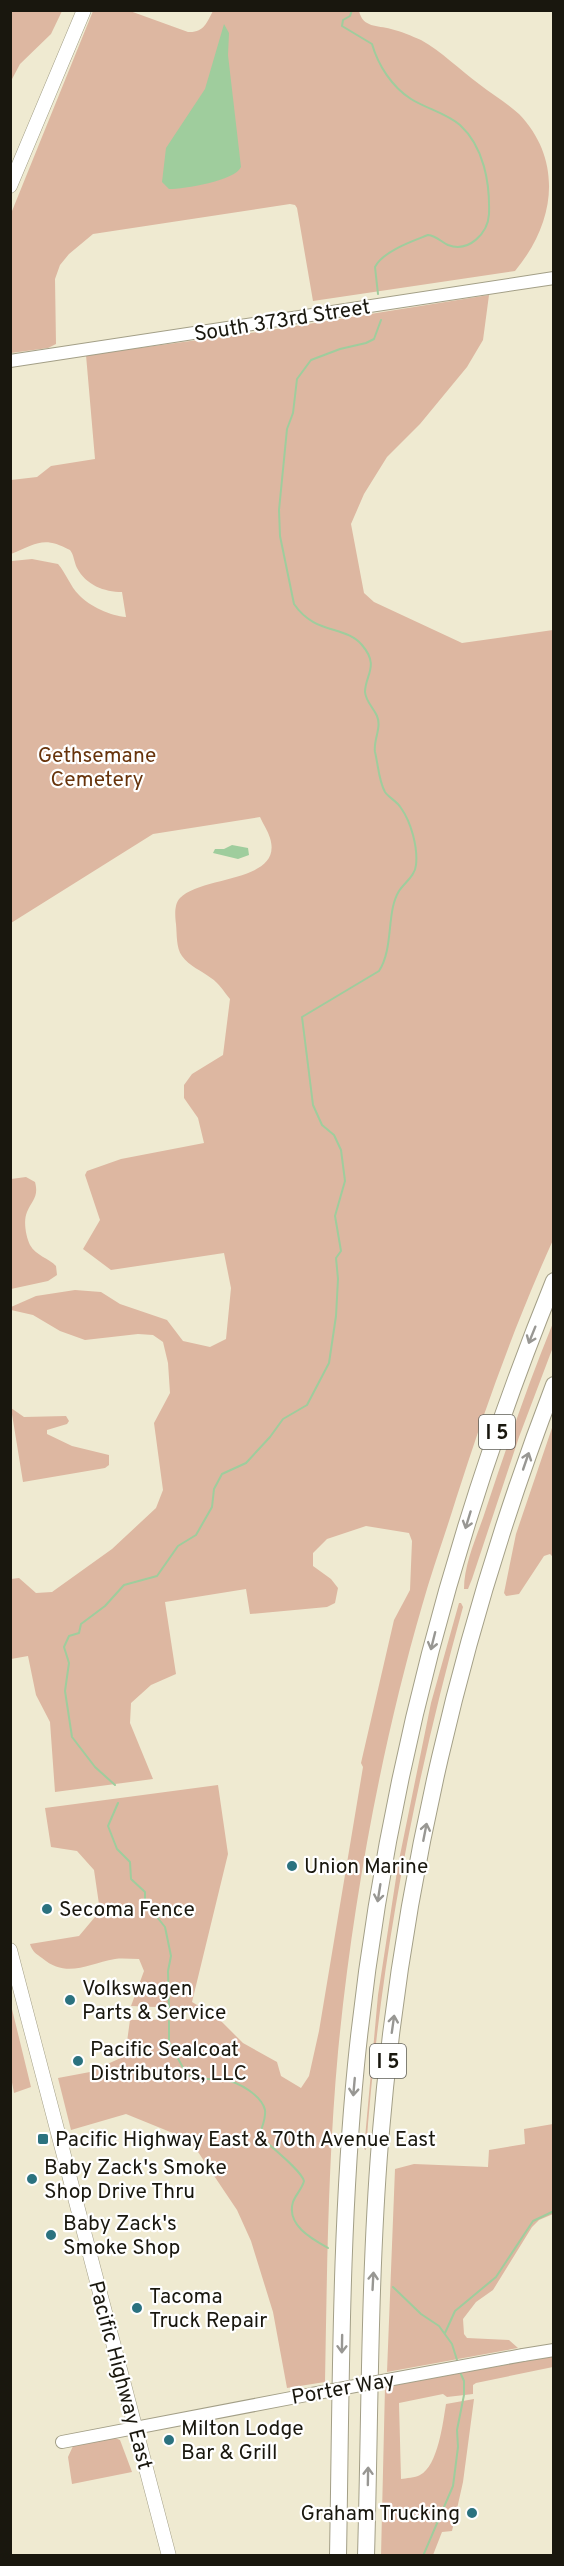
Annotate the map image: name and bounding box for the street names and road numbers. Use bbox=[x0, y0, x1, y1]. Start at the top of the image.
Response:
street label: South 373rd Street bbox=[192, 294, 372, 349]
road number: I 5 bbox=[479, 1415, 515, 1449]
road number: I 5 bbox=[370, 2044, 406, 2078]
street label: Pacific Highway East bbox=[81, 2278, 158, 2473]
street label: Porter Way bbox=[289, 2367, 397, 2412]

